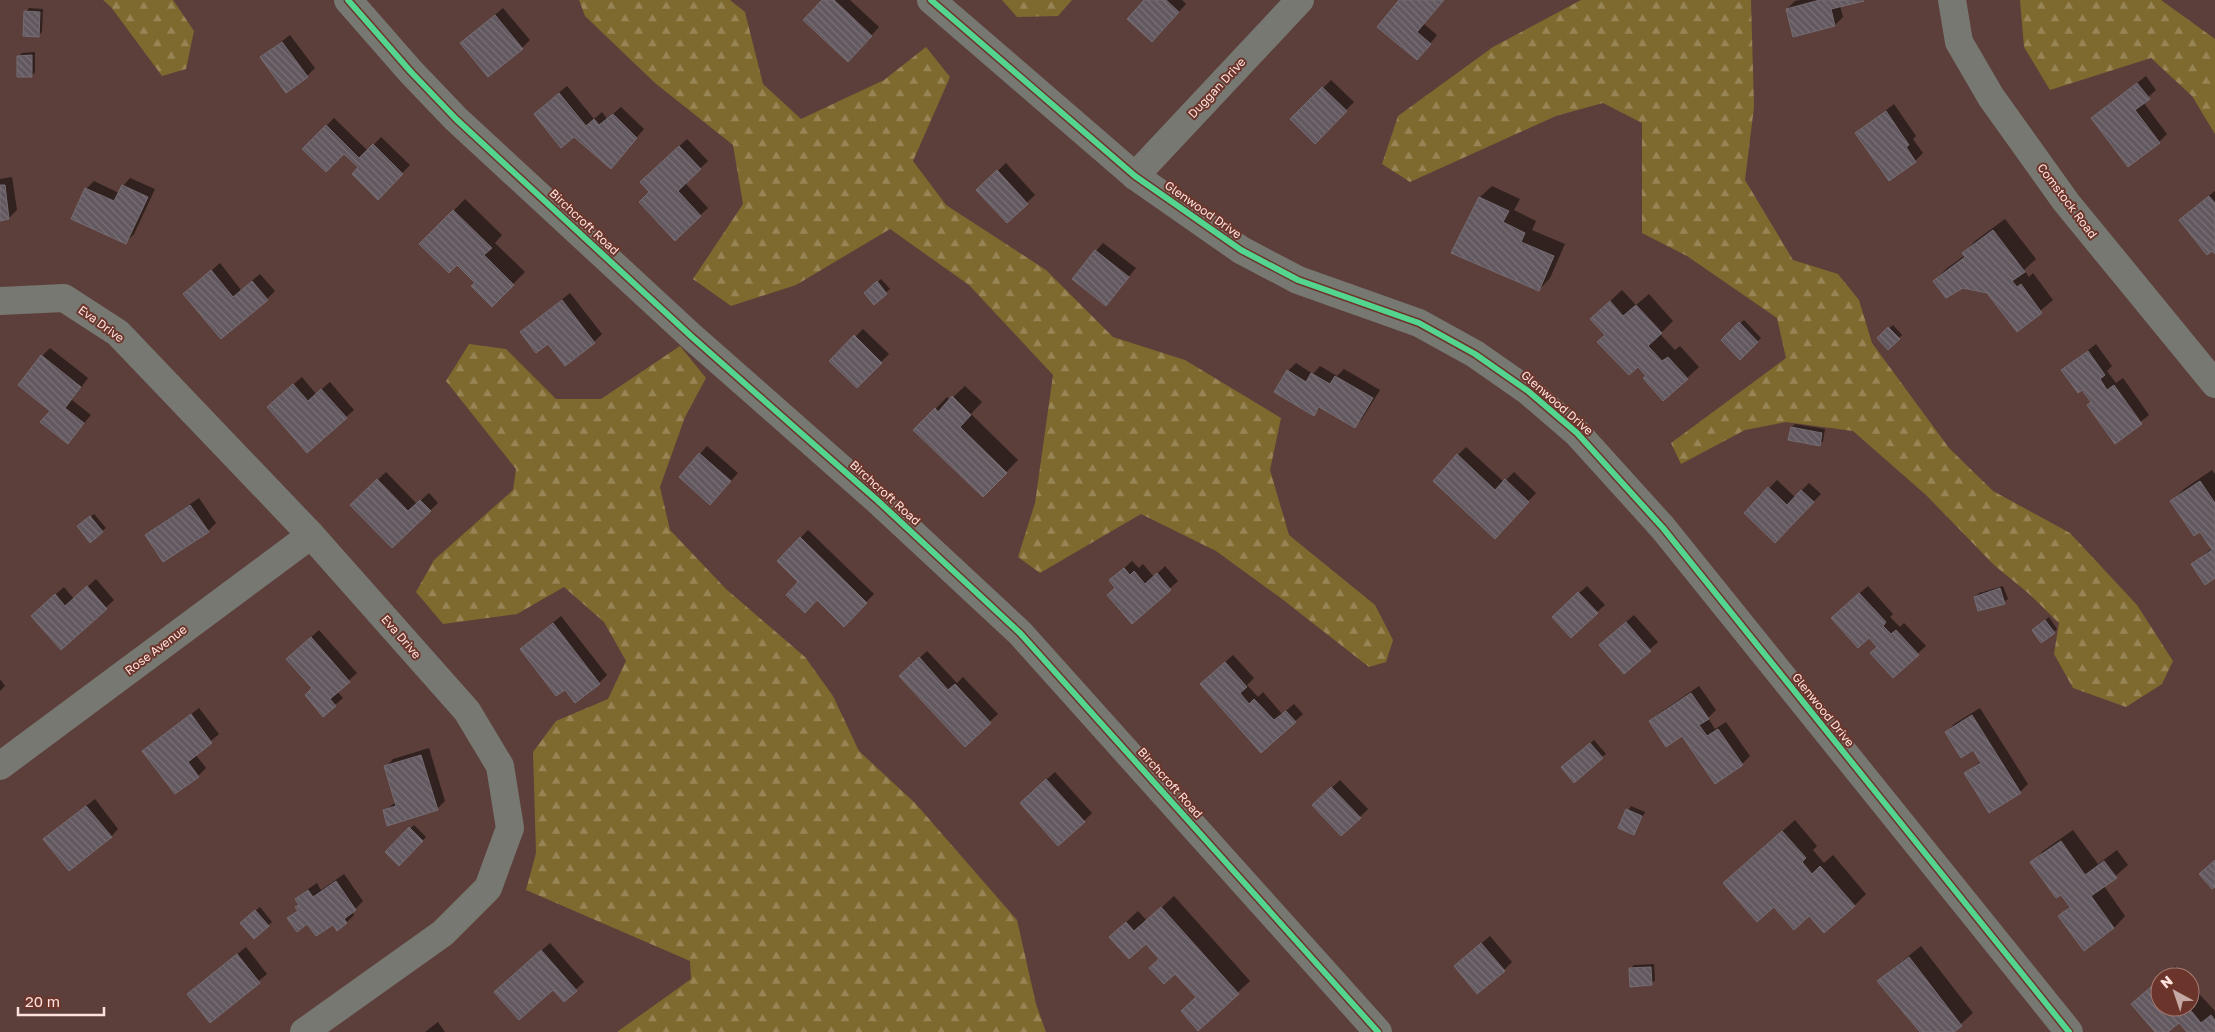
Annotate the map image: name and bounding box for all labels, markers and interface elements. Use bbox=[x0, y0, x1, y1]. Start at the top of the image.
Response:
street label: Duggan Drive bbox=[1185, 54, 1249, 121]
street label: Comstock Road bbox=[2034, 160, 2100, 241]
street label: Glenwood Drive bbox=[1162, 177, 1245, 242]
street label: Birchcroft Road bbox=[546, 186, 622, 258]
street label: Eva Drive bbox=[75, 302, 127, 345]
street label: Glenwood Drive bbox=[1518, 367, 1596, 438]
street label: Birchcroft Road bbox=[847, 457, 924, 528]
street label: Eva Drive bbox=[378, 612, 424, 662]
street label: Rose Avenue bbox=[122, 621, 190, 678]
street label: Glenwood Drive bbox=[1789, 670, 1858, 750]
street label: Birchcroft Road bbox=[1135, 744, 1206, 821]
north arrow bbox=[2150, 967, 2200, 1017]
text: N bbox=[2157, 972, 2176, 992]
scale bar bbox=[18, 984, 104, 1016]
text: 20 m bbox=[25, 992, 60, 1010]

